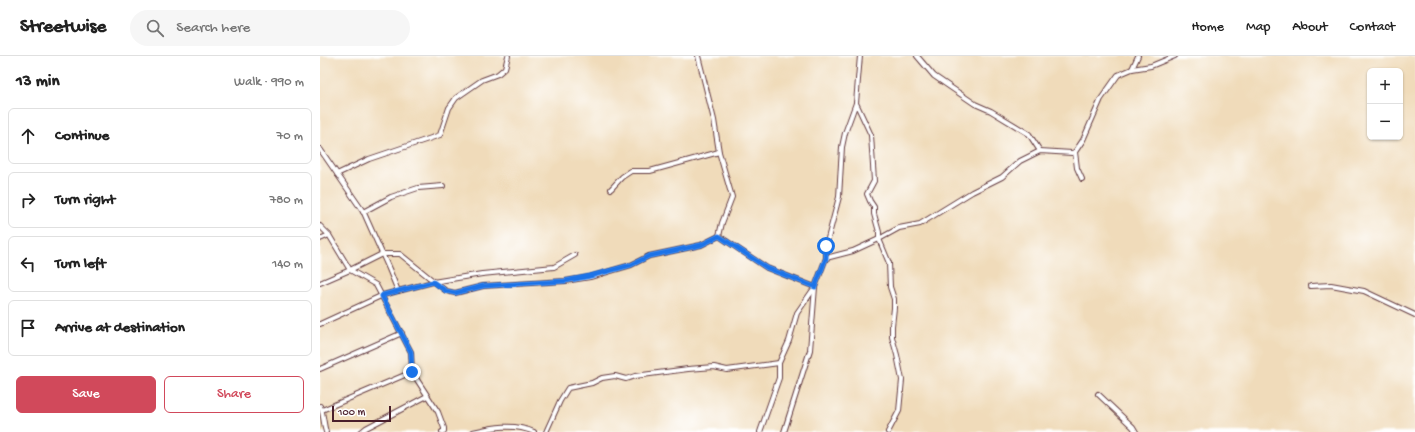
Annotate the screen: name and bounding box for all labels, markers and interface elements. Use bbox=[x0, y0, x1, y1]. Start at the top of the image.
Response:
search box bbox=[130, 10, 410, 46]
text: Streetwise bbox=[20, 16, 106, 39]
icon: search bbox=[144, 17, 166, 39]
text: Search here bbox=[176, 19, 250, 37]
text: Home bbox=[1192, 19, 1224, 36]
text: Map bbox=[1246, 19, 1270, 36]
text: About bbox=[1292, 19, 1328, 36]
text: Contact bbox=[1350, 19, 1395, 36]
map controls bbox=[1367, 68, 1403, 140]
button: + bbox=[1367, 68, 1403, 104]
text: 13 min bbox=[16, 72, 60, 92]
text: Walk · 990 m bbox=[234, 75, 304, 90]
button: − bbox=[1367, 104, 1403, 140]
icon: ahead bbox=[17, 125, 39, 147]
text: Continue bbox=[55, 127, 109, 145]
text: 70 m bbox=[277, 129, 303, 144]
icon: right bbox=[17, 189, 39, 211]
text: Turn right bbox=[55, 191, 115, 209]
text: 780 m bbox=[269, 193, 303, 208]
route start bbox=[817, 237, 835, 255]
icon: left bbox=[17, 253, 39, 275]
text: Turn left bbox=[55, 255, 106, 273]
text: 140 m bbox=[272, 257, 303, 272]
icon: arrive bbox=[17, 317, 39, 339]
text: Arrive at destination bbox=[55, 319, 185, 337]
route end bbox=[403, 363, 421, 381]
button: Save bbox=[16, 376, 156, 413]
button: Share bbox=[164, 376, 304, 413]
scale bar bbox=[332, 404, 391, 423]
text: 100 m bbox=[338, 407, 365, 419]

